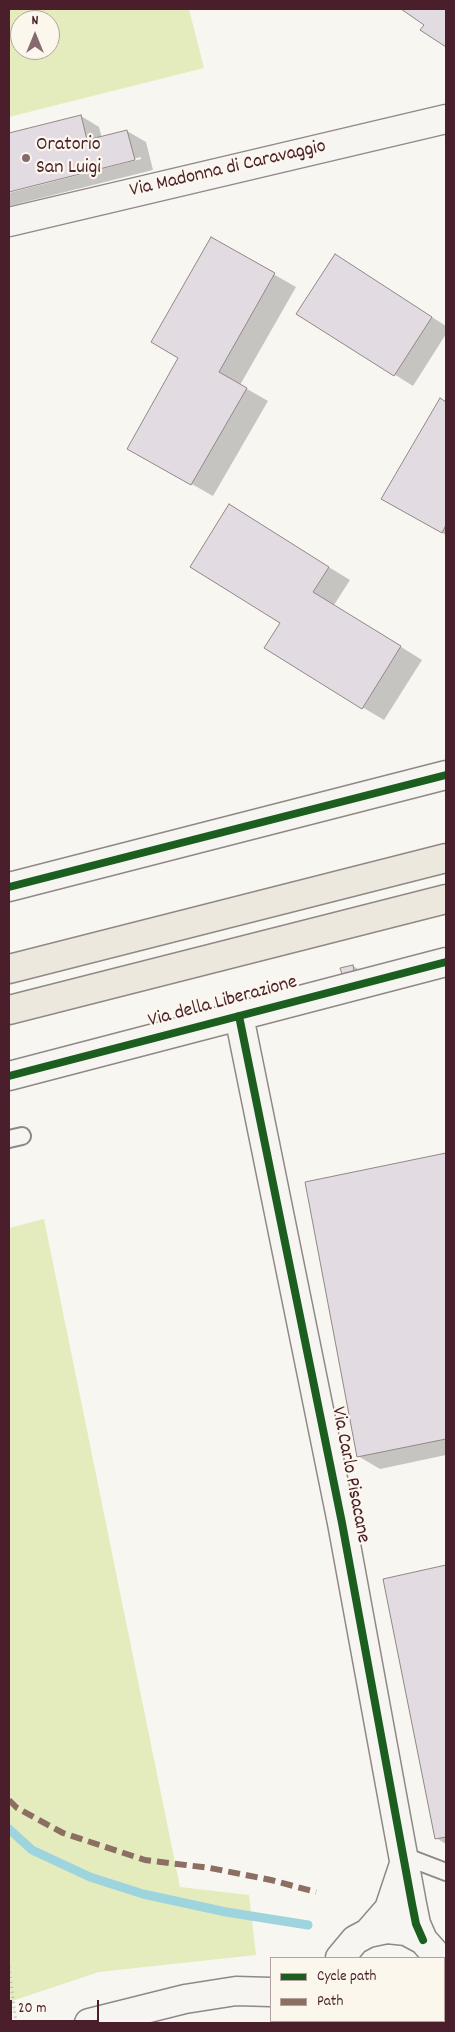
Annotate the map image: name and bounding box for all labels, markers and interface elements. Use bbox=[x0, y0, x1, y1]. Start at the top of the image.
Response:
north arrow bbox=[10, 10, 60, 60]
text: N bbox=[32, 11, 38, 31]
place label: Oratorio San Luigi bbox=[36, 134, 101, 181]
street label: Via Madonna di Caravaggio bbox=[128, 136, 328, 204]
marker: Oratorio San Luigi bbox=[20, 152, 32, 164]
street label: Via della Liberazione bbox=[146, 972, 300, 1034]
street label: Via Carlo Pisacane bbox=[324, 1405, 374, 1545]
legend bbox=[270, 1957, 445, 2022]
text: Cycle path bbox=[317, 1966, 376, 1988]
scale bar bbox=[12, 1990, 101, 2022]
text: Path bbox=[317, 1991, 343, 2013]
text: 20 m bbox=[18, 1998, 46, 2020]

